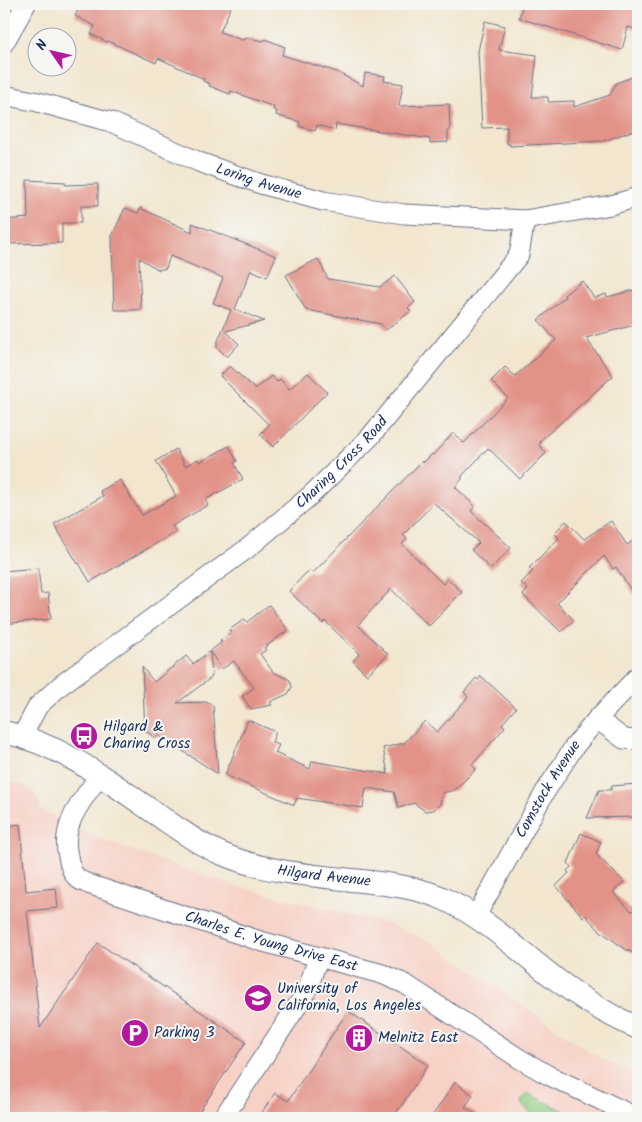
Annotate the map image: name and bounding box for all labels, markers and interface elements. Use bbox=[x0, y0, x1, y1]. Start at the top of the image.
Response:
north arrow bbox=[28, 28, 78, 78]
text: N bbox=[30, 35, 54, 55]
street label: Loring Avenue bbox=[212, 157, 305, 207]
street label: Charing Cross Road bbox=[290, 411, 395, 515]
place label: Hilgard & Charing Cross bbox=[103, 715, 191, 756]
bus stop icon: Hilgard & Charing Cross bbox=[69, 721, 99, 751]
street label: Comstock Avenue bbox=[510, 735, 587, 843]
street label: Hilgard Avenue bbox=[275, 858, 372, 894]
street label: Charles E. Young Drive East bbox=[181, 905, 361, 979]
place label: University of California, Los Angeles bbox=[277, 977, 422, 1018]
school or university icon: University of California, Los Angeles bbox=[243, 983, 273, 1013]
parking icon: Parking 3 bbox=[120, 1018, 150, 1048]
place label: Parking 3 bbox=[154, 1021, 215, 1045]
building icon: Melnitz East bbox=[344, 1023, 374, 1053]
place label: Melnitz East bbox=[378, 1026, 458, 1050]

